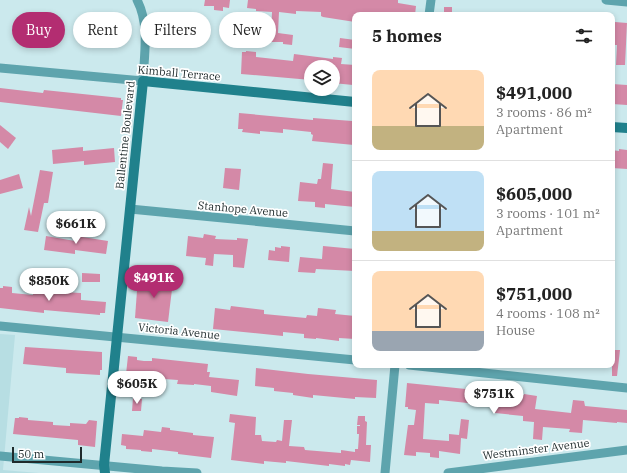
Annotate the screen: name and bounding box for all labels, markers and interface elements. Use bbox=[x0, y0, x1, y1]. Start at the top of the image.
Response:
chip: Buy bbox=[12, 12, 65, 48]
chip: Rent bbox=[73, 12, 132, 48]
chip: Filters bbox=[140, 12, 211, 48]
chip: New bbox=[219, 12, 276, 48]
text: 5 homes bbox=[372, 25, 442, 47]
icon: filters bbox=[573, 25, 595, 47]
map controls bbox=[304, 60, 340, 96]
button: layers bbox=[304, 60, 340, 96]
street label: Kimball Terrace bbox=[137, 62, 221, 84]
street label: Ballentine Boulevard bbox=[112, 80, 138, 190]
text: $491,000 bbox=[496, 82, 572, 104]
icon: home bbox=[404, 86, 452, 134]
text: 3 rooms · 86 m² bbox=[496, 104, 592, 121]
text: Apartment bbox=[496, 121, 563, 138]
text: $605,000 bbox=[496, 183, 572, 205]
icon: home bbox=[404, 187, 452, 235]
street label: Stanhope Avenue bbox=[197, 198, 289, 220]
text: 3 rooms · 101 m² bbox=[496, 205, 600, 222]
pin: $661K bbox=[48, 211, 104, 245]
text: $661K bbox=[55, 215, 97, 232]
text: Apartment bbox=[496, 222, 563, 239]
pin: $491K bbox=[126, 265, 182, 299]
pin: $850K bbox=[21, 268, 77, 302]
text: $491K bbox=[133, 269, 175, 286]
text: $850K bbox=[28, 272, 70, 289]
text: $751,000 bbox=[496, 283, 572, 305]
icon: home bbox=[404, 287, 452, 335]
text: 4 rooms · 108 m² bbox=[496, 305, 600, 322]
street label: Victoria Avenue bbox=[138, 320, 221, 342]
text: House bbox=[496, 322, 535, 339]
pin: $605K bbox=[109, 371, 165, 405]
text: $605K bbox=[116, 375, 158, 392]
pin: $751K bbox=[466, 381, 522, 415]
text: $751K bbox=[473, 385, 515, 402]
street label: Westminster Avenue bbox=[482, 435, 590, 462]
scale bar bbox=[12, 445, 82, 464]
text: 50 m bbox=[18, 447, 44, 461]

